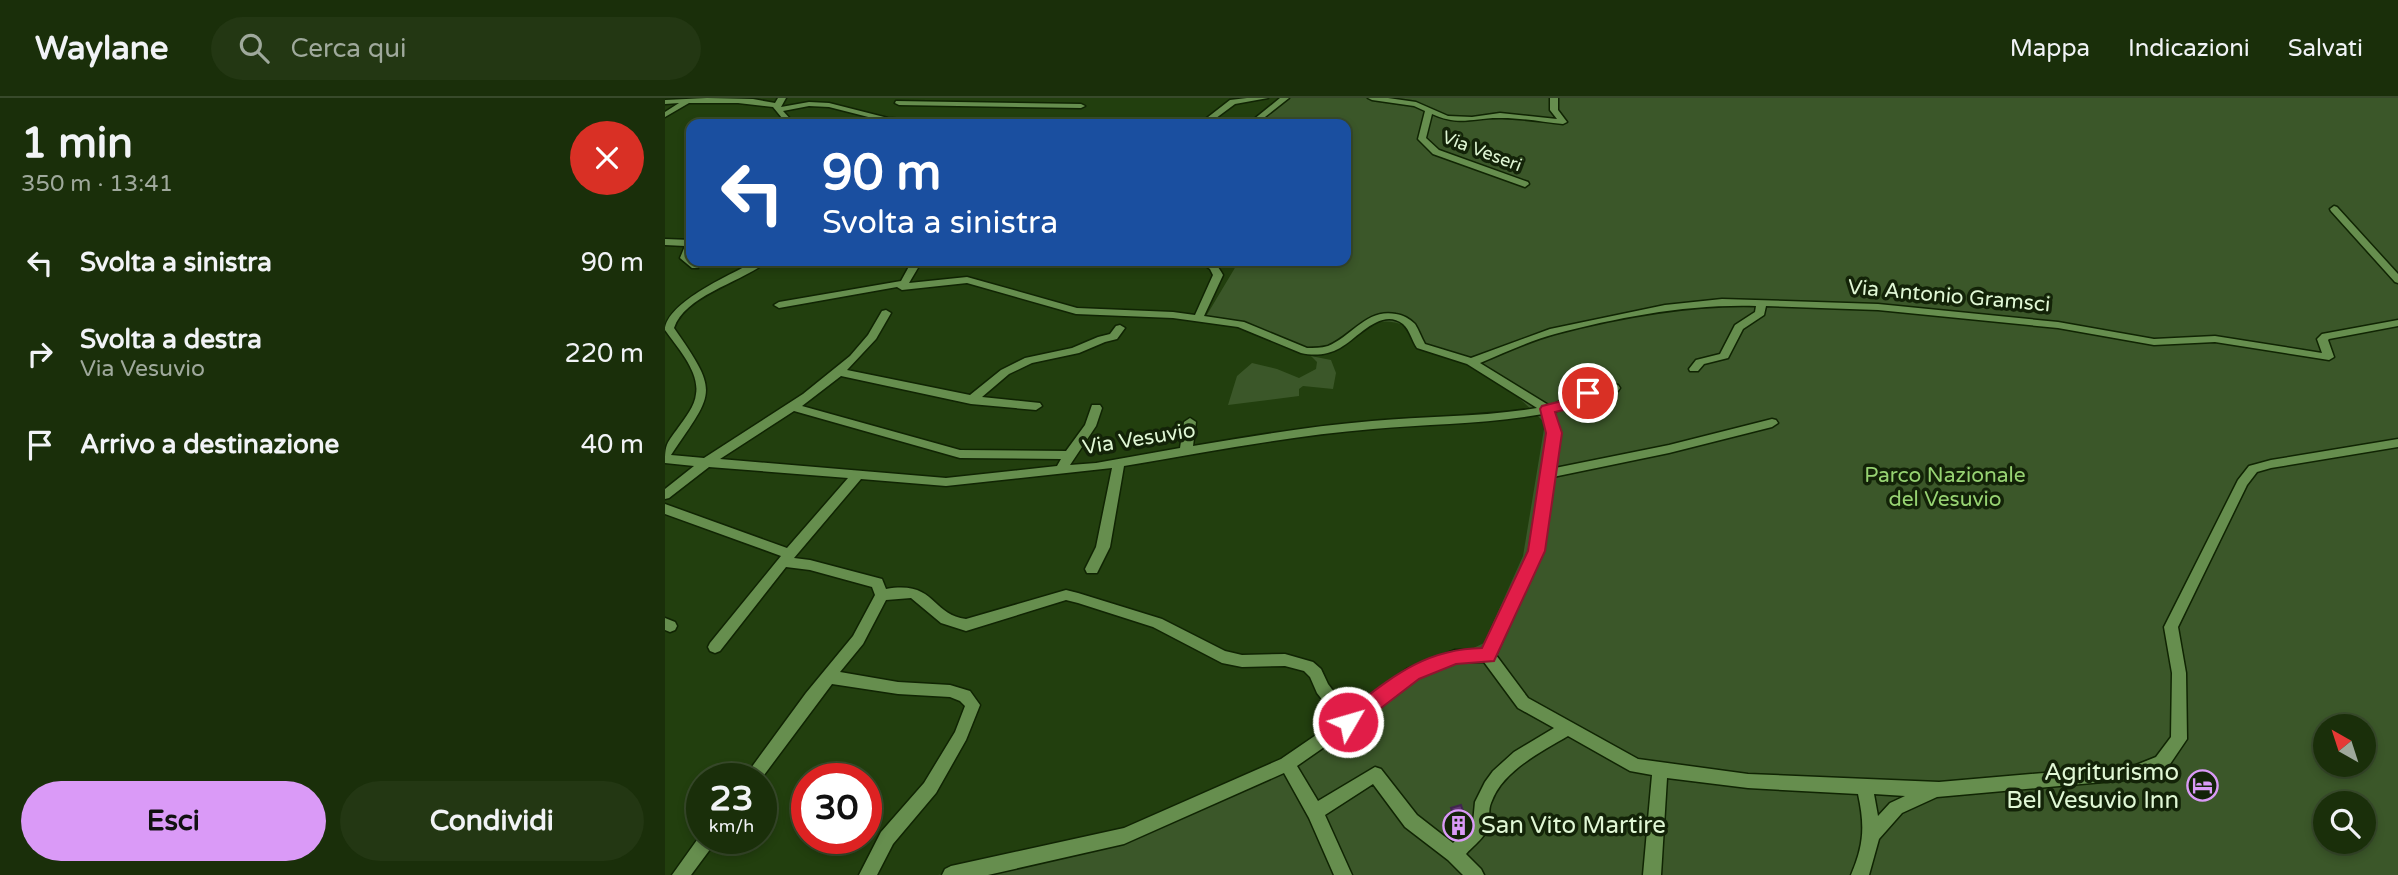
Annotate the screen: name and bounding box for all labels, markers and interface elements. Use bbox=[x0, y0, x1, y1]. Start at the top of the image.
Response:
search box bbox=[211, 17, 701, 80]
text: Waylane bbox=[35, 29, 169, 68]
icon: search bbox=[235, 29, 273, 67]
text: Cerca qui bbox=[291, 33, 406, 64]
text: Mappa bbox=[2010, 34, 2090, 63]
text: Indicazioni bbox=[2128, 34, 2250, 63]
text: Salvati bbox=[2288, 34, 2363, 63]
text: 1 min bbox=[21, 118, 133, 169]
button: close bbox=[570, 121, 644, 195]
street label: Via Veseri bbox=[1439, 126, 1525, 176]
text: 90 m bbox=[822, 144, 941, 203]
icon: left bbox=[707, 147, 798, 238]
text: 350 m · 13:41 bbox=[21, 170, 173, 198]
text: Svolta a sinistra bbox=[822, 204, 1058, 242]
icon: left bbox=[21, 244, 59, 282]
text: Svolta a sinistra bbox=[80, 247, 272, 278]
text: 90 m bbox=[581, 247, 644, 278]
street label: Via Antonio Gramsci bbox=[1847, 275, 2051, 317]
text: Svolta a destra bbox=[80, 324, 262, 355]
icon: right bbox=[21, 335, 59, 373]
text: 220 m bbox=[564, 338, 644, 369]
text: Via Vesuvio bbox=[80, 355, 205, 383]
pin bbox=[1558, 363, 1618, 423]
icon: arrive bbox=[1569, 374, 1607, 412]
street label: Via Vesuvio bbox=[1081, 418, 1197, 460]
icon: arrive bbox=[21, 426, 59, 464]
text: Arrivo a destinazione bbox=[80, 429, 339, 460]
text: 40 m bbox=[581, 429, 644, 460]
park label: Parco Nazionale del Vesuvio bbox=[1864, 463, 2026, 512]
position arrow bbox=[1311, 685, 1385, 759]
north arrow bbox=[2313, 714, 2377, 777]
map controls bbox=[2313, 714, 2376, 854]
place label: Agriturismo Bel Vesuvio Inn bbox=[2006, 758, 2179, 815]
speed limit sign: 30 bbox=[791, 763, 882, 854]
hotel icon: Agriturismo Bel Vesuvio Inn bbox=[2185, 769, 2219, 803]
text: 23 bbox=[710, 778, 753, 820]
button: Esci bbox=[21, 781, 326, 861]
button: Condividi bbox=[340, 781, 644, 861]
button: search bbox=[2313, 791, 2376, 854]
building icon: San Vito Martire bbox=[1441, 808, 1475, 842]
place label: San Vito Martire bbox=[1481, 811, 1666, 840]
text: km/h bbox=[709, 815, 754, 837]

